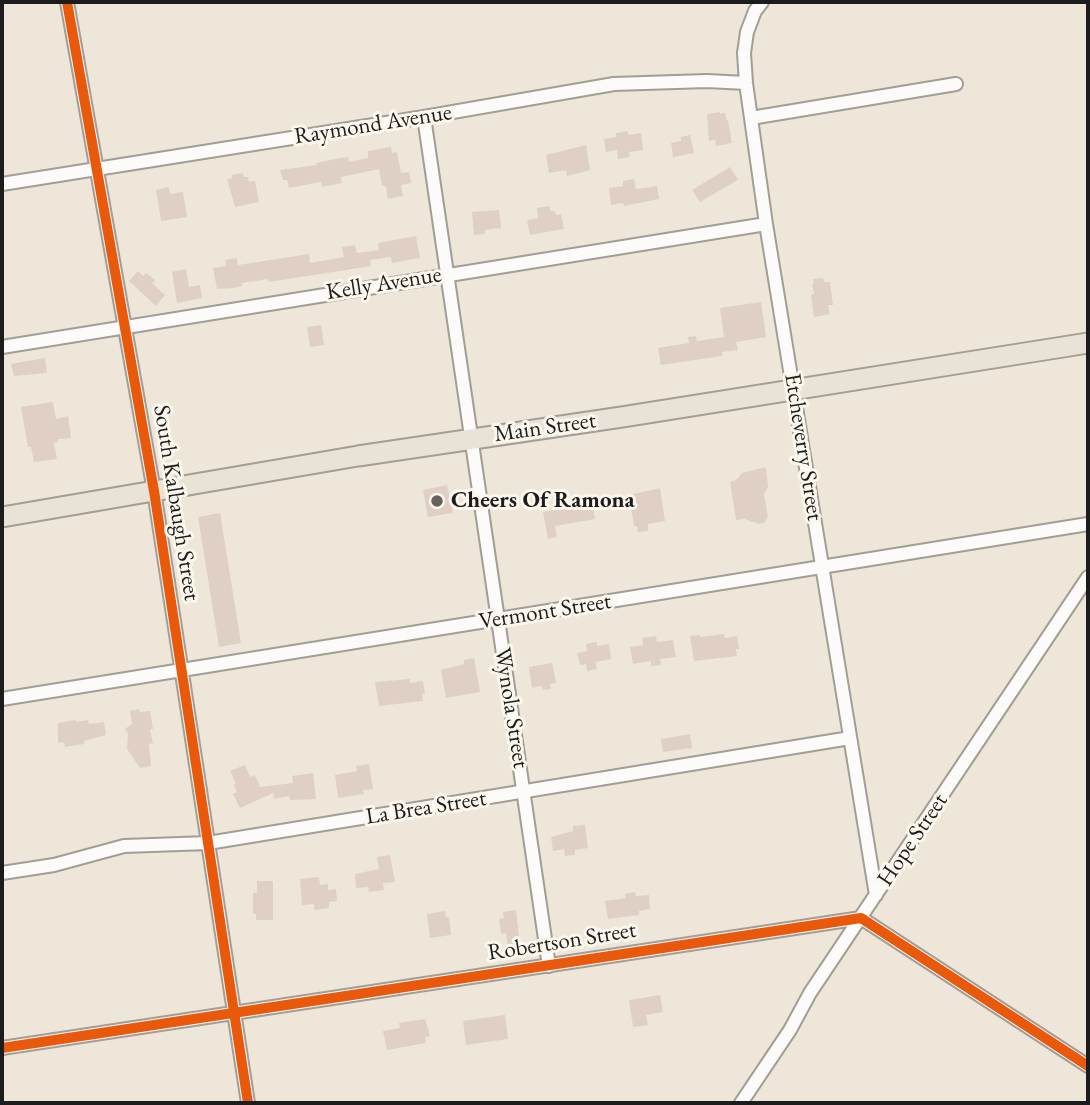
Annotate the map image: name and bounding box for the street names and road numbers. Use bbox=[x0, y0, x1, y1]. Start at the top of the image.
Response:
street label: Raymond Avenue bbox=[292, 99, 454, 151]
street label: Kelly Avenue bbox=[324, 261, 444, 307]
street label: Etcheverry Street bbox=[778, 371, 828, 523]
street label: South Kalbaugh Street bbox=[147, 403, 205, 603]
street label: Main Street bbox=[492, 407, 598, 449]
street label: Vermont Street bbox=[477, 588, 613, 636]
street label: Wynola Street bbox=[488, 646, 534, 770]
street label: La Brea Street bbox=[364, 785, 488, 831]
street label: Hope Street bbox=[872, 788, 954, 892]
street label: Robertson Street bbox=[486, 917, 638, 967]

